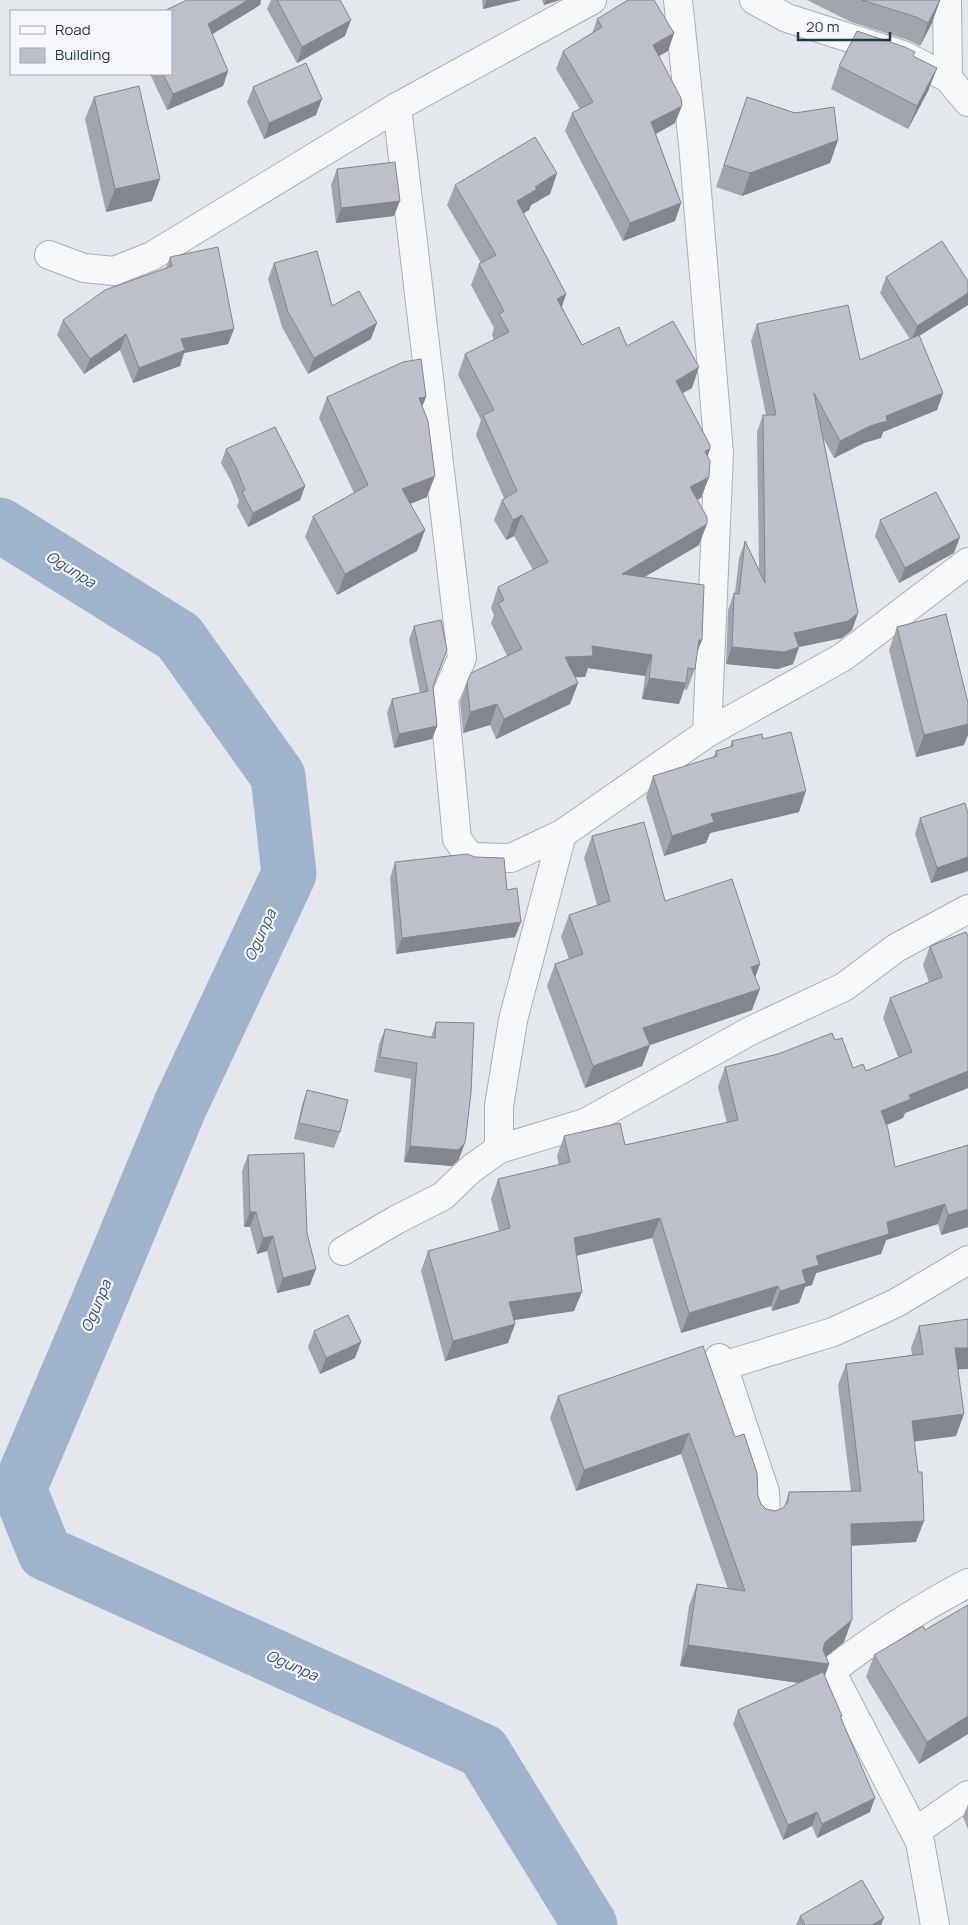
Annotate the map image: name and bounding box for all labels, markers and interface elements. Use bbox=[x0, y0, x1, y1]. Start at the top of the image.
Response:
legend bbox=[10, 10, 172, 75]
scale bar bbox=[798, 10, 890, 42]
text: 20 m bbox=[806, 16, 839, 37]
text: Road bbox=[55, 19, 91, 40]
text: Building bbox=[55, 44, 110, 65]
water label: Ogunpa bbox=[42, 546, 100, 593]
water label: Ogunpa bbox=[239, 905, 281, 964]
water label: Ogunpa bbox=[76, 1276, 117, 1335]
water label: Ogunpa bbox=[263, 1644, 322, 1686]

